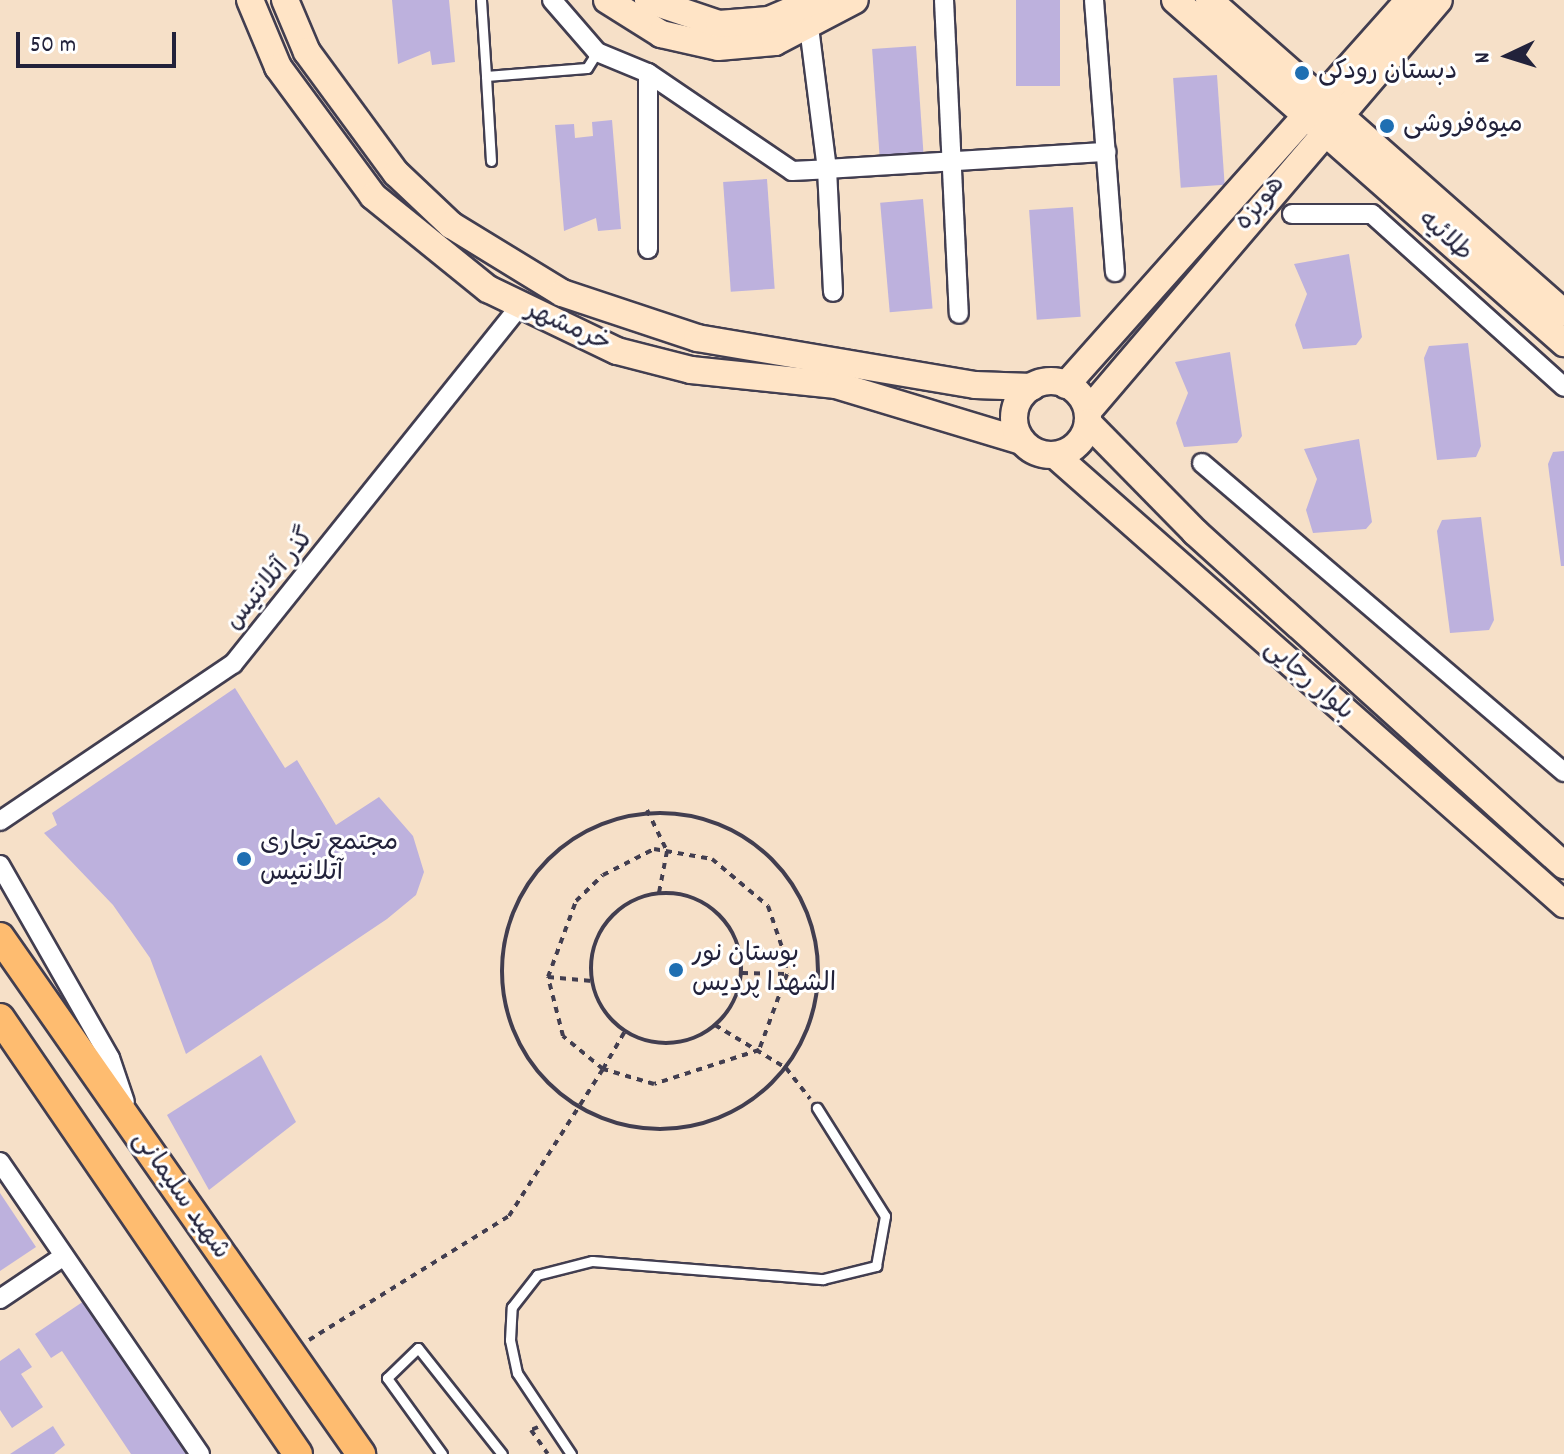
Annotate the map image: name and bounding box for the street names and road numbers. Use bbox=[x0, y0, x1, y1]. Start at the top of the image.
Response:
street label: هویزه bbox=[1229, 170, 1293, 238]
street label: طلائیه bbox=[1410, 205, 1478, 269]
street label: خرمشهر bbox=[521, 296, 615, 360]
street label: گذر آتلانتیس bbox=[219, 523, 323, 637]
street label: بلوار رجایی bbox=[1257, 634, 1359, 728]
street label: شهید سلیمانی bbox=[124, 1126, 236, 1266]

